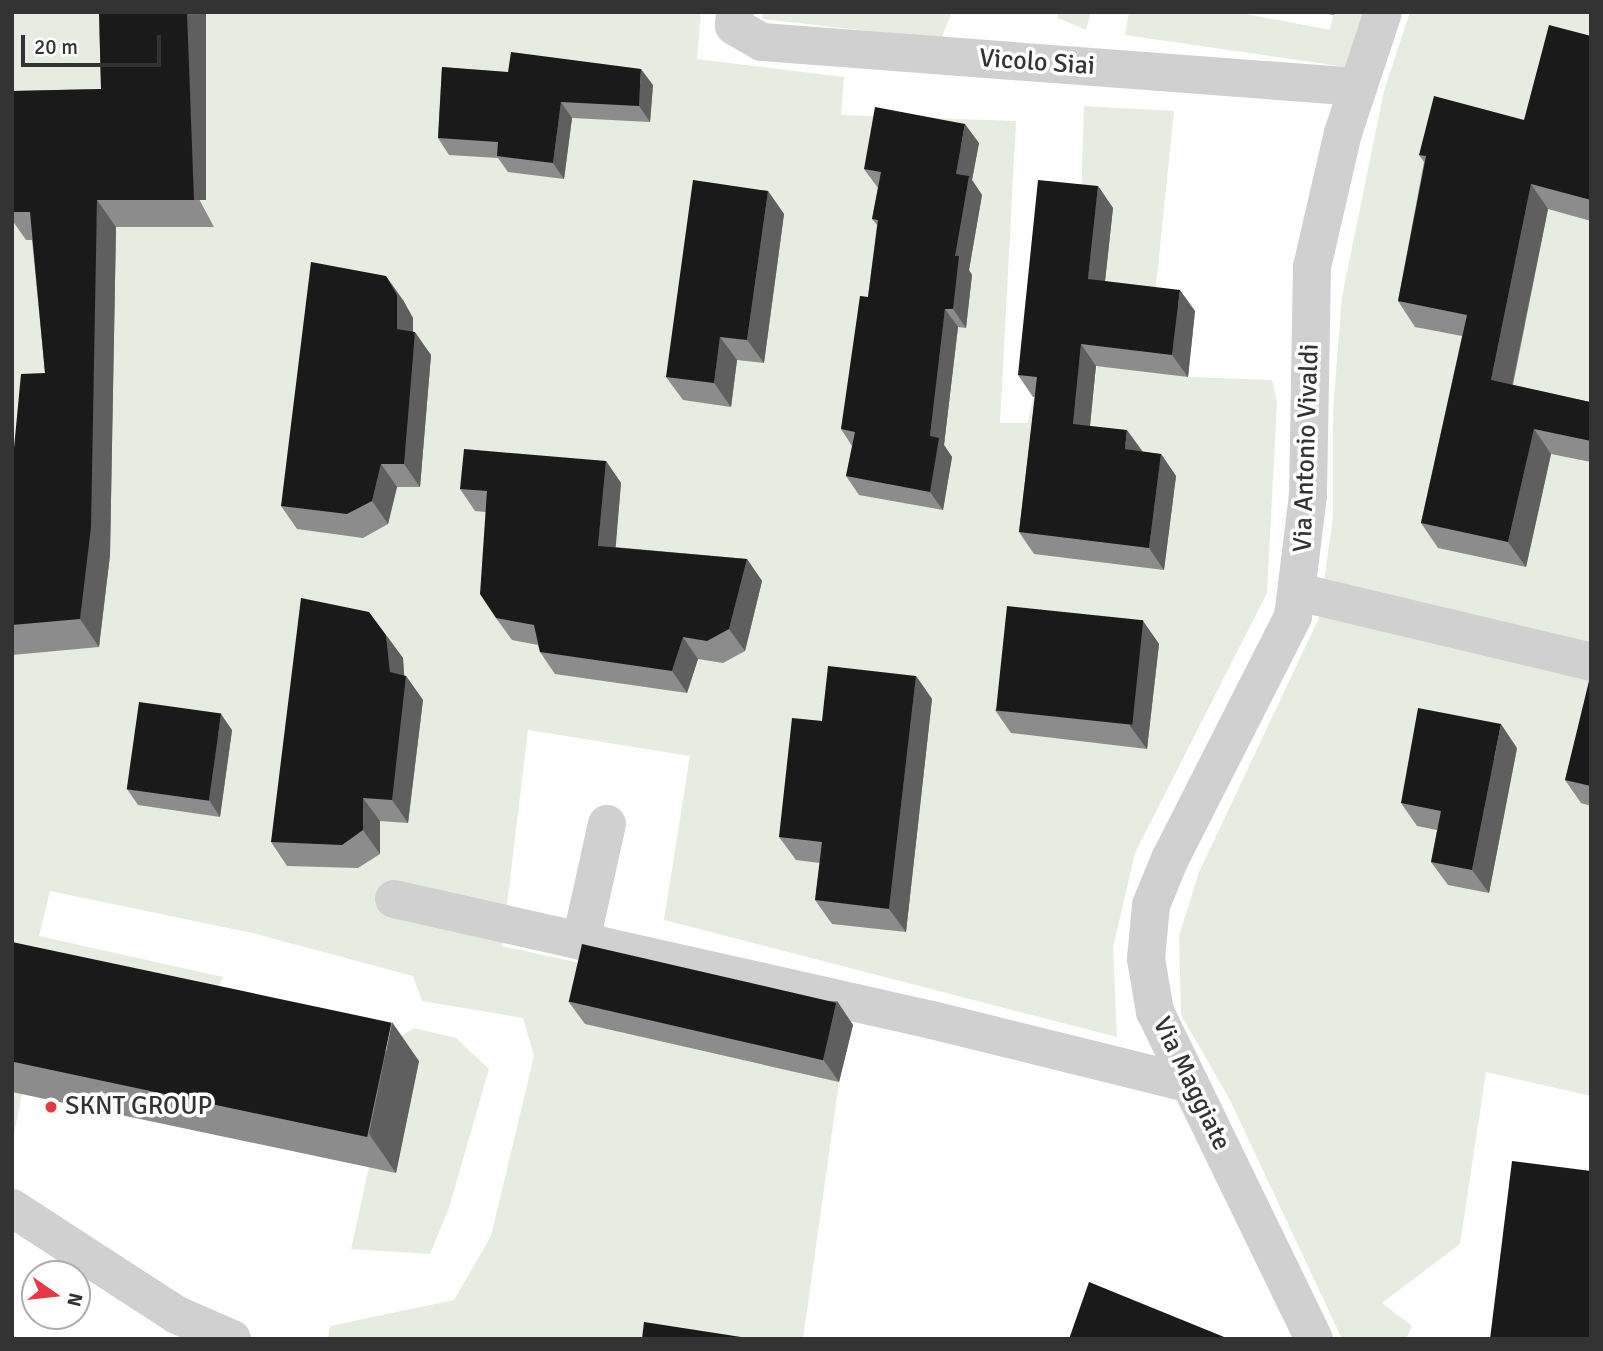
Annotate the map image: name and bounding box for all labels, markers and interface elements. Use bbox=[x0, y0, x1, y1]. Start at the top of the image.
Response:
scale bar bbox=[24, 21, 164, 65]
text: 20 m bbox=[34, 34, 78, 60]
street label: Vicolo Siai bbox=[978, 43, 1096, 83]
street label: Via Antonio Vivaldi bbox=[1288, 343, 1326, 553]
street label: Via Maggiate bbox=[1145, 1012, 1237, 1156]
place label: SKNT GROUP bbox=[65, 1091, 212, 1123]
marker: SKNT GROUP bbox=[43, 1099, 59, 1115]
north arrow bbox=[21, 1260, 91, 1330]
text: N bbox=[61, 1290, 88, 1309]

